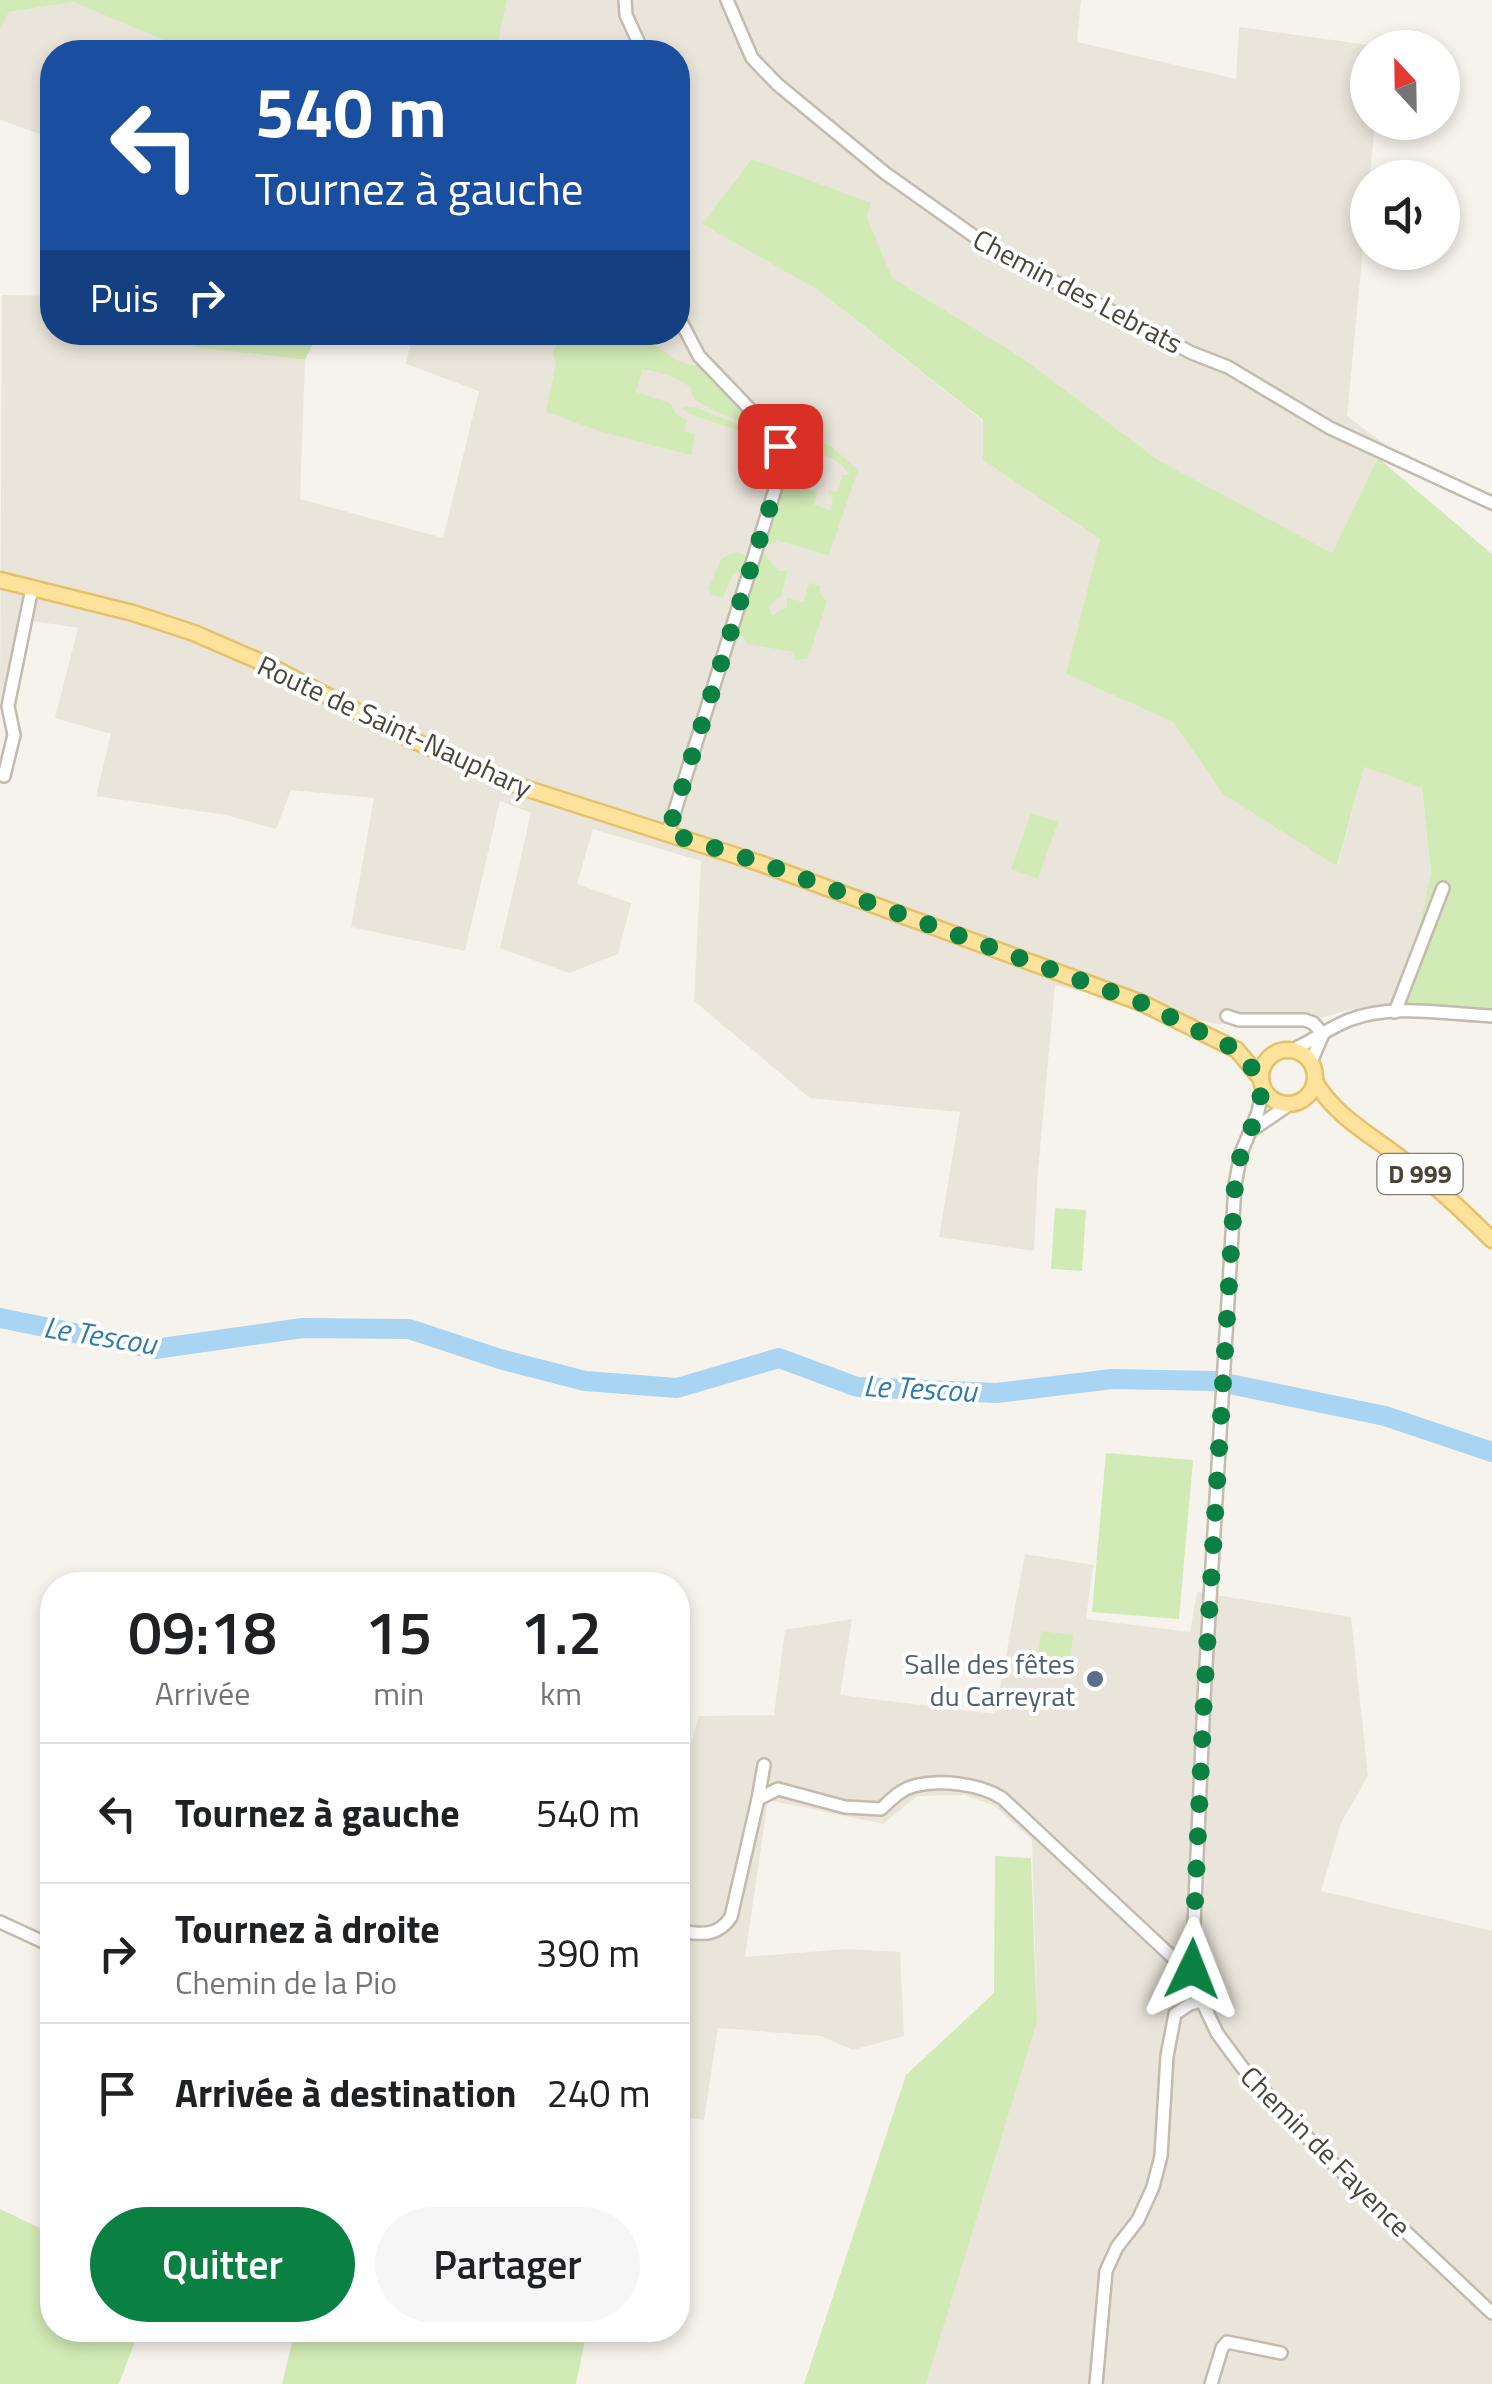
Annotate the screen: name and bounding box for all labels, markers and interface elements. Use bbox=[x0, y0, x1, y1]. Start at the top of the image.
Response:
north arrow bbox=[1350, 30, 1460, 140]
map controls bbox=[1350, 30, 1460, 270]
text: 540 m bbox=[255, 58, 447, 164]
icon: left bbox=[90, 80, 220, 210]
text: Tournez à gauche bbox=[255, 154, 584, 222]
button: sound bbox=[1350, 160, 1460, 270]
street label: Chemin des Lebrats bbox=[965, 218, 1191, 364]
text: Puis bbox=[90, 269, 159, 327]
icon: right bbox=[179, 270, 234, 325]
pin bbox=[738, 404, 823, 489]
icon: arrive bbox=[753, 419, 808, 474]
street label: Route de Saint-Nauphary bbox=[251, 643, 539, 809]
road number: D 999 bbox=[1378, 1154, 1462, 1194]
water label: Le Tescou bbox=[40, 1303, 162, 1367]
water label: Le Tescou bbox=[862, 1362, 980, 1414]
text: 09:18 bbox=[128, 1586, 277, 1677]
text: 15 bbox=[365, 1586, 432, 1677]
text: 1.2 bbox=[520, 1586, 602, 1677]
place label: Salle des fêtes du Carreyrat bbox=[904, 1642, 1075, 1717]
marker: Salle des fêtes du Carreyrat bbox=[1084, 1668, 1106, 1690]
text: Arrivée bbox=[155, 1669, 250, 1717]
text: min bbox=[373, 1669, 424, 1717]
text: km bbox=[540, 1669, 582, 1717]
text: Tournez à gauche bbox=[175, 1784, 460, 1842]
text: 540 m bbox=[536, 1784, 640, 1842]
icon: left bbox=[90, 1786, 145, 1841]
text: Tournez à droite bbox=[175, 1900, 440, 1958]
position arrow bbox=[1140, 1917, 1244, 2021]
text: 390 m bbox=[536, 1924, 640, 1982]
icon: right bbox=[90, 1926, 145, 1981]
text: Chemin de la Pio bbox=[175, 1958, 397, 2006]
street label: Chemin de Fayence bbox=[1231, 2056, 1421, 2246]
text: Arrivée à destination bbox=[175, 2064, 517, 2122]
text: 240 m bbox=[547, 2064, 651, 2122]
icon: arrive bbox=[90, 2066, 145, 2121]
button: Quitter bbox=[90, 2207, 355, 2322]
button: Partager bbox=[375, 2207, 640, 2322]

